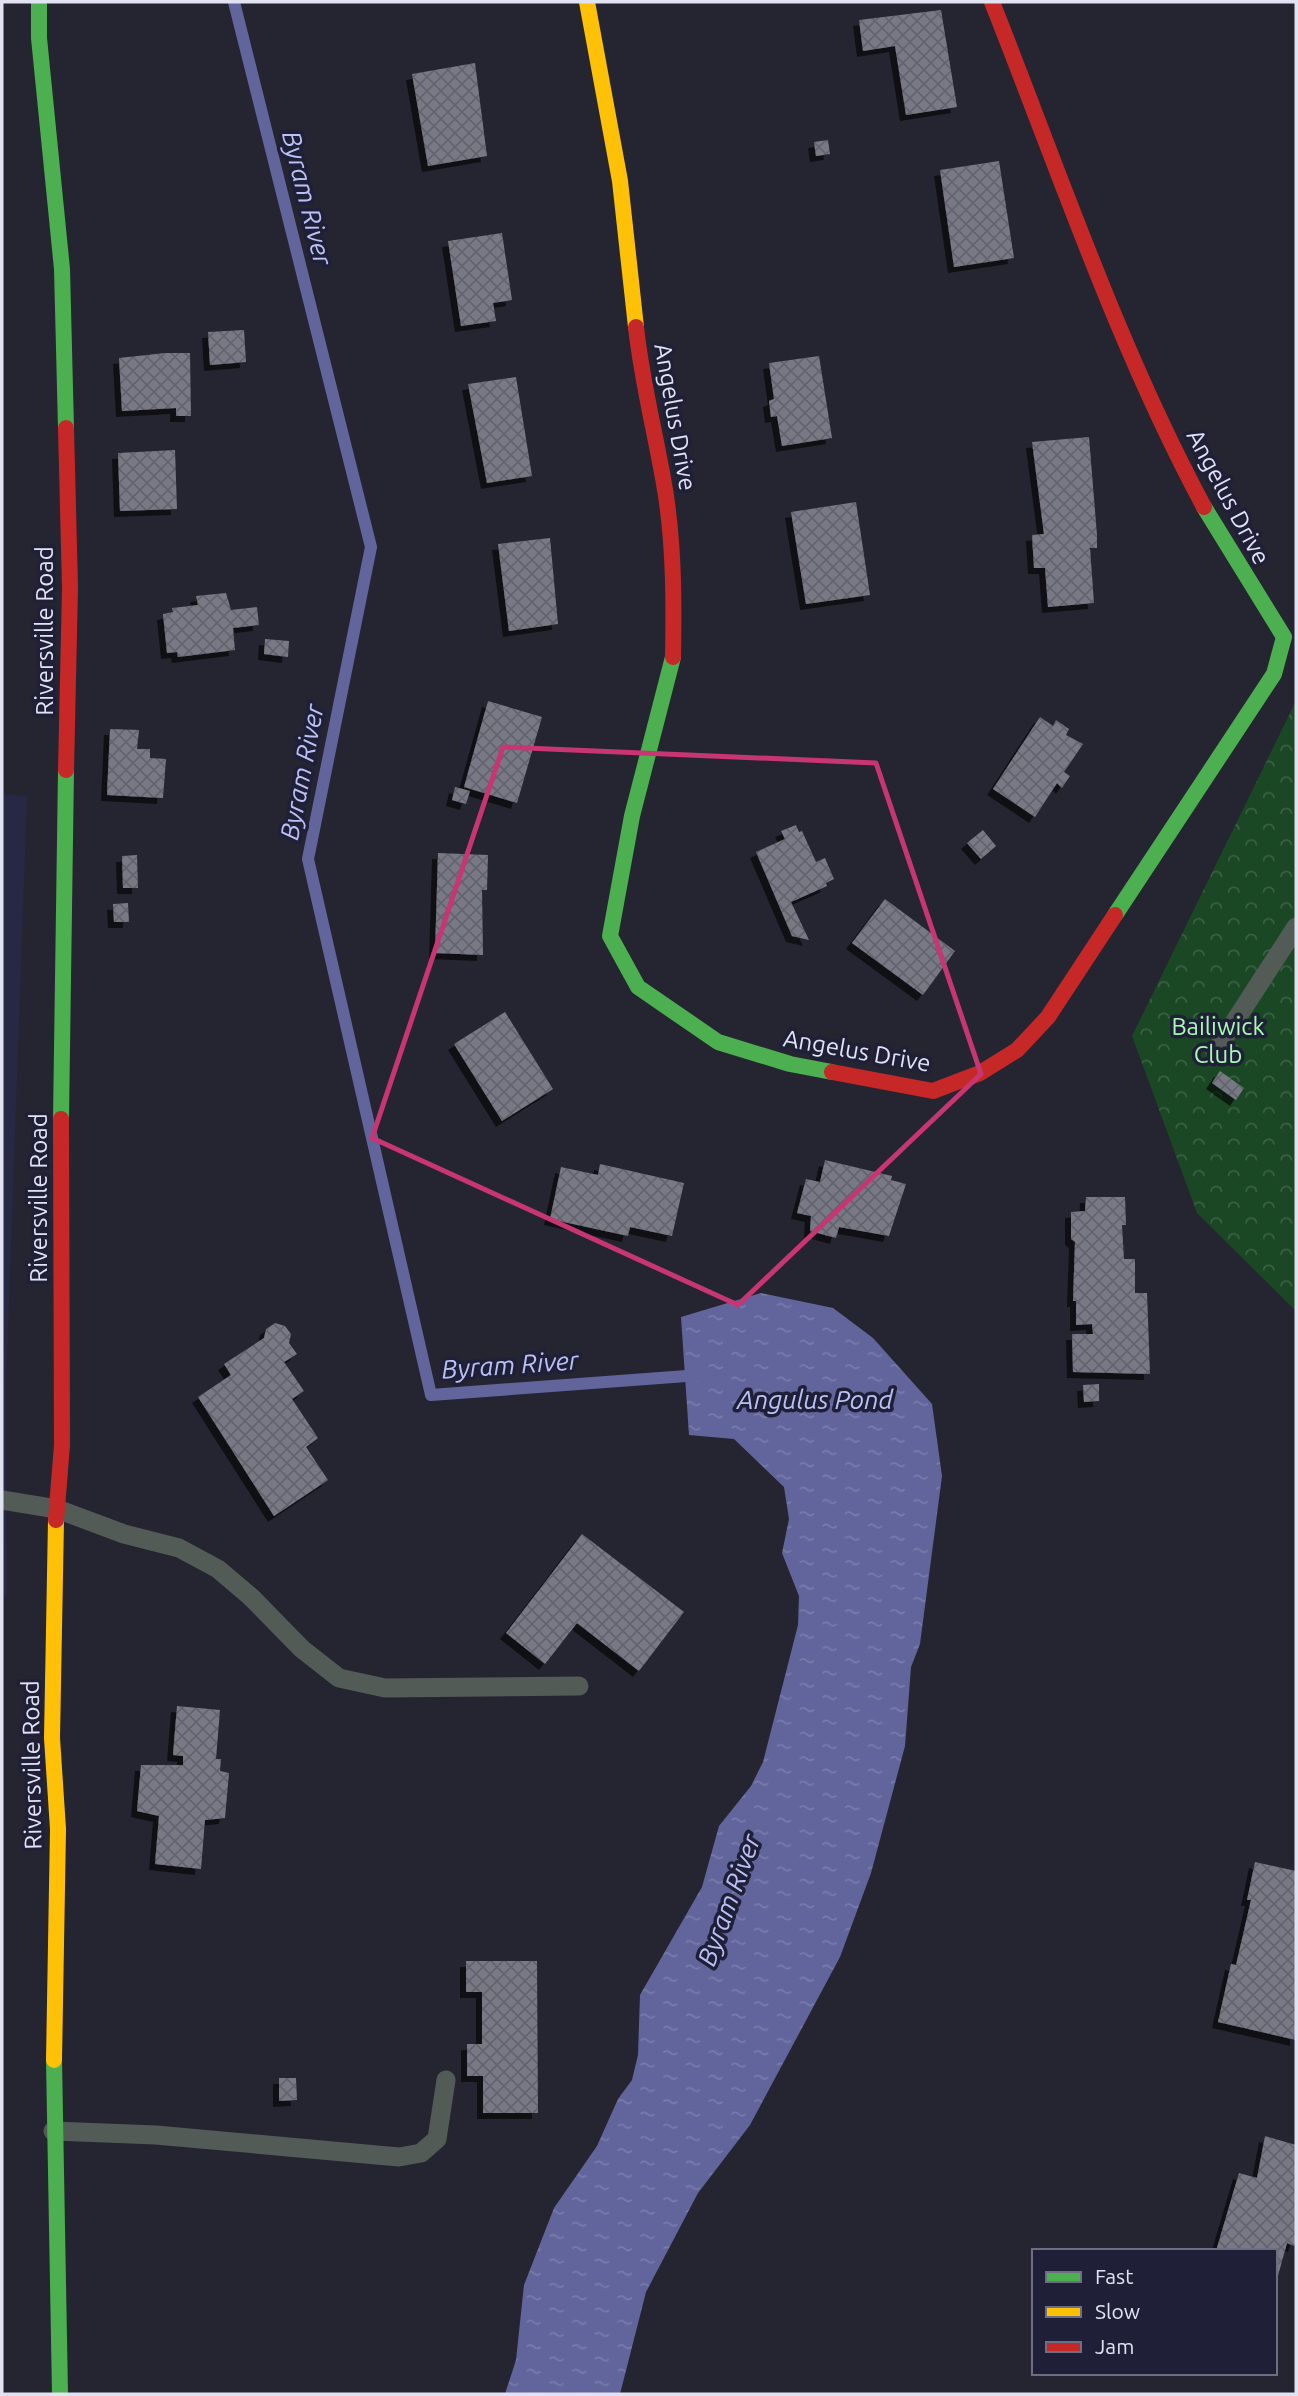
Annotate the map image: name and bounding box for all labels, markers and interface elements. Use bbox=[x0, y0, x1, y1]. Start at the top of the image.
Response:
water label: Byram River bbox=[277, 128, 338, 269]
street label: Angelus Drive bbox=[649, 341, 702, 493]
street label: Angelus Drive bbox=[1182, 425, 1275, 569]
street label: Riversville Road bbox=[31, 546, 58, 716]
water label: Byram River bbox=[274, 701, 329, 842]
park label: Bailiwick Club bbox=[1171, 1013, 1265, 1068]
street label: Angelus Drive bbox=[781, 1024, 933, 1077]
street label: Riversville Road bbox=[25, 1113, 52, 1283]
water label: Byram River bbox=[440, 1345, 581, 1384]
water label: Angulus Pond bbox=[735, 1385, 894, 1414]
street label: Riversville Road bbox=[17, 1680, 46, 1850]
water label: Byram River bbox=[691, 1829, 766, 1969]
legend bbox=[1032, 2249, 1277, 2375]
text: Fast bbox=[1095, 2264, 1133, 2288]
text: Slow bbox=[1095, 2299, 1140, 2323]
text: Jam bbox=[1095, 2334, 1134, 2358]

